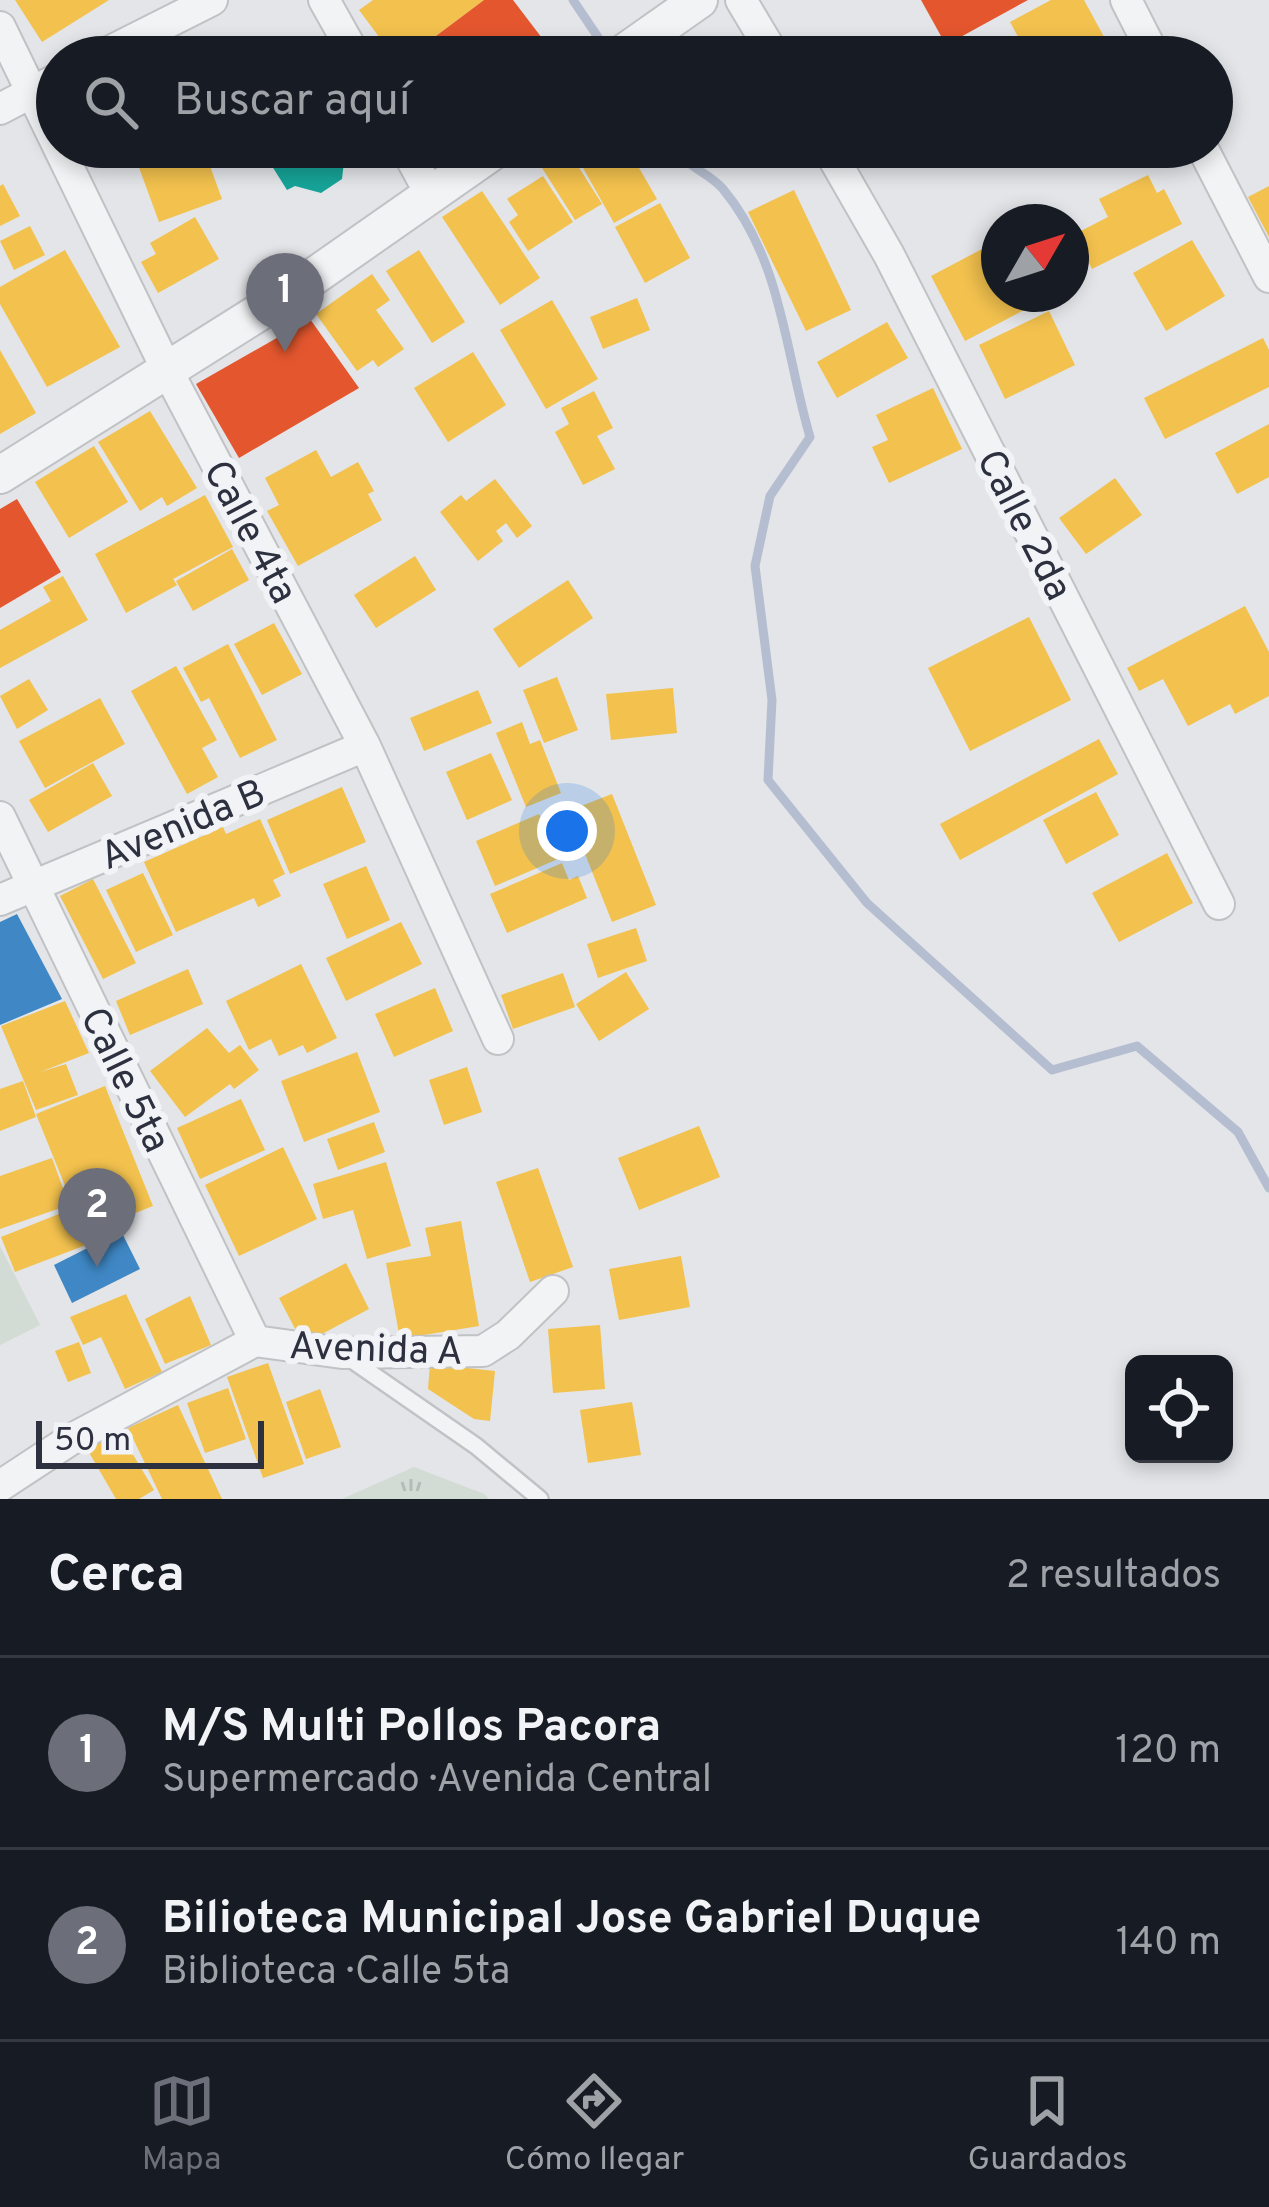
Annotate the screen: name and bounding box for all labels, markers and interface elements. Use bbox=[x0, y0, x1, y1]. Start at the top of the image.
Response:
search box bbox=[36, 36, 1233, 168]
icon: search bbox=[78, 69, 144, 135]
text: Buscar aquí bbox=[174, 74, 410, 131]
north arrow bbox=[981, 204, 1089, 312]
pin: 1 bbox=[246, 253, 324, 352]
street label: Calle 2da bbox=[963, 442, 1081, 610]
street label: Calle 4ta bbox=[190, 453, 306, 613]
street label: Avenida B bbox=[94, 770, 274, 884]
your location bbox=[537, 801, 597, 861]
street label: Calle 5ta bbox=[67, 1000, 179, 1162]
pin: 2 bbox=[58, 1168, 136, 1267]
street label: Avenida A bbox=[288, 1324, 464, 1379]
map controls bbox=[1125, 1355, 1233, 1463]
button: locate bbox=[1125, 1355, 1233, 1463]
scale bar bbox=[36, 1415, 264, 1468]
text: 50 m bbox=[54, 1421, 131, 1463]
text: Cerca bbox=[48, 1545, 185, 1610]
text: 2 resultados bbox=[1006, 1553, 1221, 1602]
text: M/S Multi Pollos Pacora bbox=[162, 1700, 661, 1757]
text: 1 bbox=[79, 1728, 95, 1777]
text: 120 m bbox=[1115, 1728, 1221, 1777]
text: Supermercado · Avenida Central bbox=[162, 1757, 712, 1806]
text: Bilioteca Municipal Jose Gabriel Duque bbox=[162, 1892, 981, 1949]
text: 2 bbox=[75, 1920, 99, 1969]
text: 140 m bbox=[1116, 1920, 1221, 1969]
text: Biblioteca · Calle 5ta bbox=[162, 1949, 510, 1998]
tab: Mapa bbox=[142, 2068, 221, 2182]
tab: Cómo llegar bbox=[505, 2068, 684, 2182]
tab: Guardados bbox=[968, 2068, 1127, 2182]

